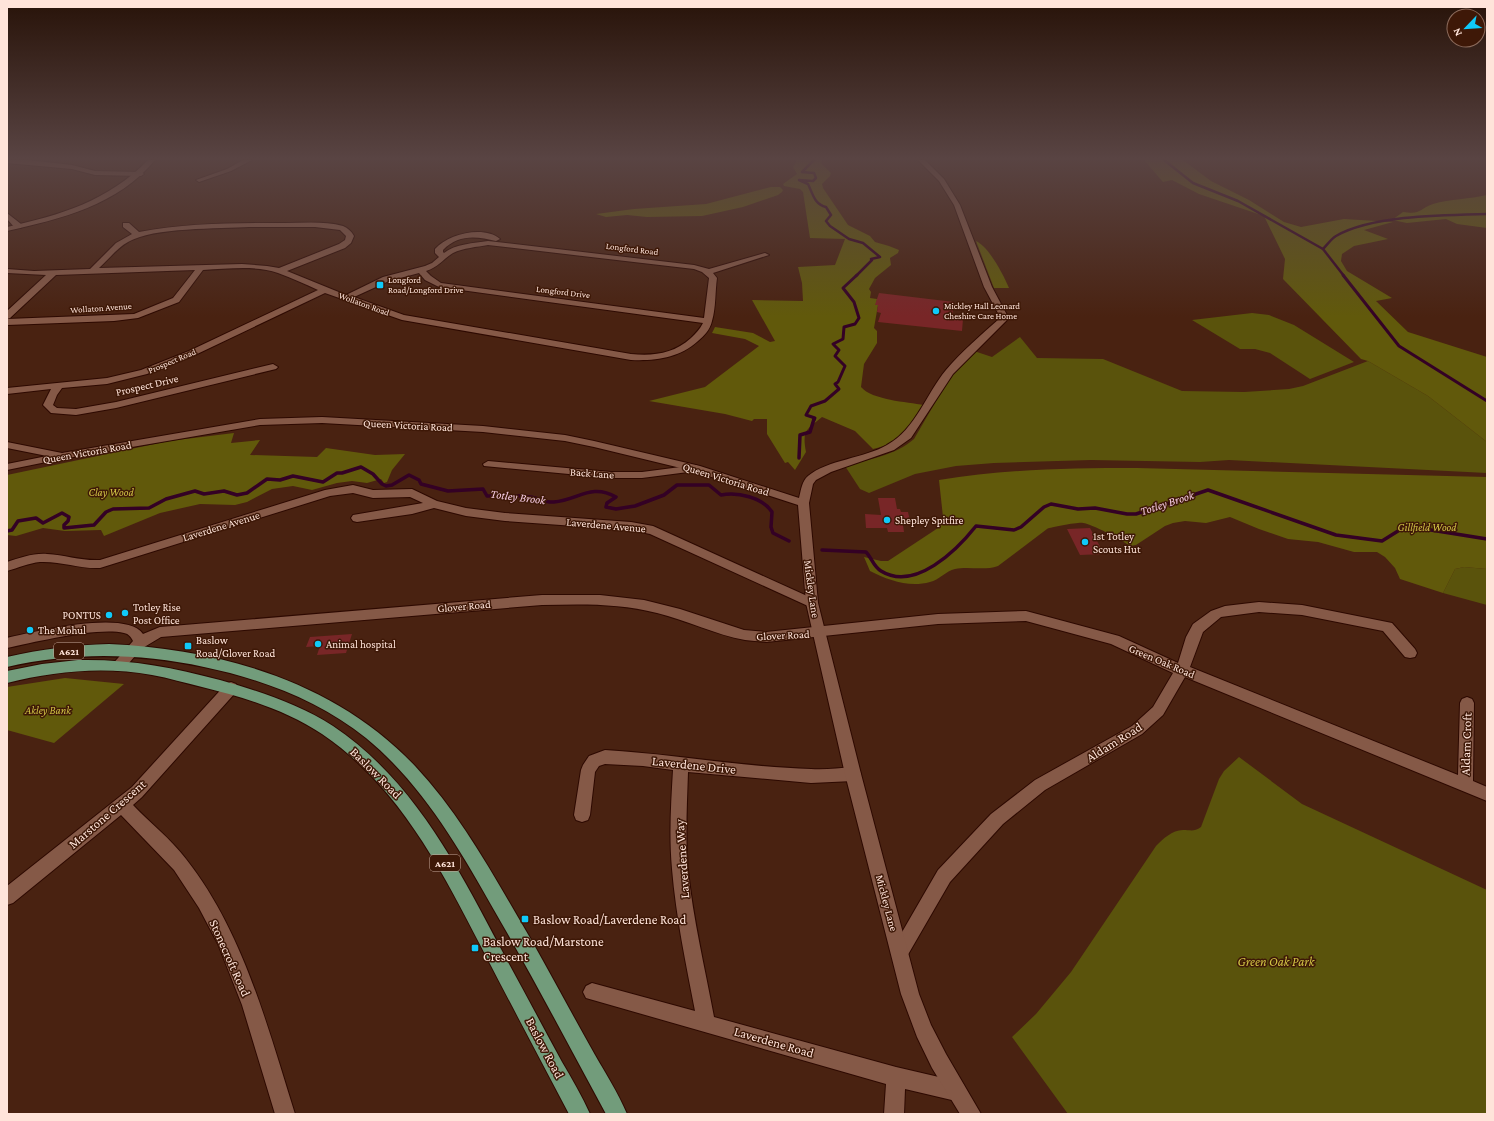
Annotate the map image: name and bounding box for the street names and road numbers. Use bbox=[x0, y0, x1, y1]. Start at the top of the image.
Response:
street label: Longford Road bbox=[605, 241, 659, 257]
street label: Longford Drive bbox=[535, 284, 591, 300]
street label: Wollaton Road bbox=[337, 290, 391, 318]
street label: Wollaton Avenue bbox=[70, 301, 132, 315]
street label: Prospect Road bbox=[147, 346, 198, 376]
street label: Prospect Drive bbox=[115, 372, 180, 399]
street label: Queen Victoria Road bbox=[363, 417, 453, 433]
street label: Queen Victoria Road bbox=[42, 438, 132, 466]
street label: Queen Victoria Road bbox=[681, 460, 771, 498]
street label: Back Lane bbox=[570, 465, 615, 481]
street label: Laverdene Avenue bbox=[181, 509, 261, 543]
street label: Laverdene Avenue bbox=[566, 516, 646, 534]
street label: Mickley Lane bbox=[801, 559, 822, 619]
street label: Glover Road bbox=[437, 598, 491, 614]
street label: Glover Road bbox=[756, 628, 810, 642]
street label: Green Oak Road bbox=[1127, 642, 1197, 680]
road number: A621 bbox=[54, 643, 84, 659]
street label: Aldam Croft bbox=[1457, 711, 1475, 776]
street label: Aldam Road bbox=[1083, 719, 1145, 765]
street label: Baslow Road bbox=[347, 744, 405, 802]
street label: Laverdene Drive bbox=[651, 753, 737, 777]
street label: Marstone Crescent bbox=[65, 776, 149, 852]
street label: Laverdene Way bbox=[672, 818, 692, 899]
road number: A621 bbox=[430, 855, 460, 871]
street label: Mickley Lane bbox=[873, 873, 900, 933]
street label: Stonecroft Road bbox=[206, 917, 254, 999]
street label: Baslow Road bbox=[523, 1015, 567, 1081]
street label: Laverdene Road bbox=[732, 1023, 816, 1061]

